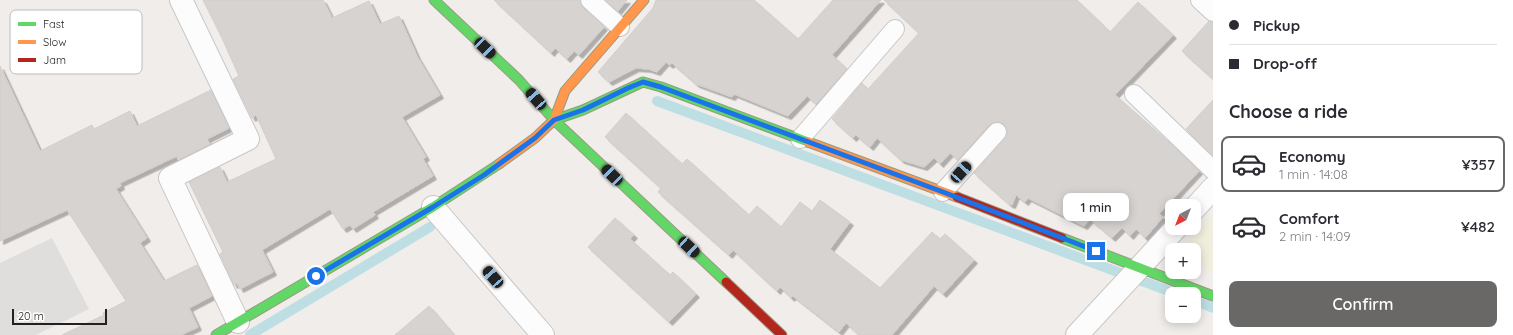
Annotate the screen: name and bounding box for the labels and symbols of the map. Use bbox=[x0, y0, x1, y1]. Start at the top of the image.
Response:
legend bbox=[10, 10, 142, 74]
text: Fast bbox=[43, 17, 65, 31]
text: Slow bbox=[43, 35, 67, 49]
car bbox=[472, 35, 498, 61]
text: Jam bbox=[43, 53, 66, 67]
car bbox=[524, 86, 548, 112]
car bbox=[949, 159, 973, 185]
car bbox=[599, 162, 625, 188]
callout: 1 min bbox=[1063, 193, 1129, 221]
north arrow bbox=[1165, 199, 1201, 235]
car bbox=[676, 234, 702, 260]
route end bbox=[1087, 242, 1105, 260]
car bbox=[481, 264, 505, 290]
route start bbox=[307, 267, 325, 285]
scale bar bbox=[12, 307, 107, 326]

